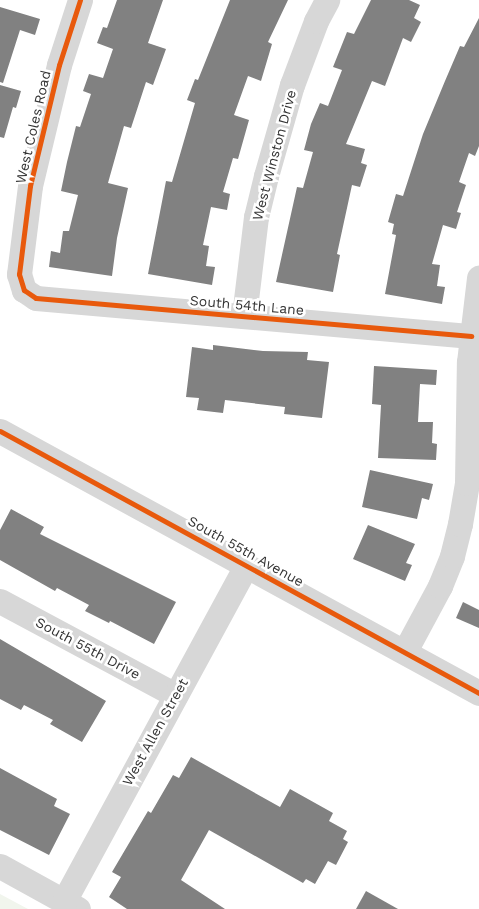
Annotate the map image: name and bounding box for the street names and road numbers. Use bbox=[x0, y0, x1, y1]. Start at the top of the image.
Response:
street label: West Coles Road bbox=[12, 69, 54, 185]
street label: West Winston Drive bbox=[248, 88, 300, 222]
street label: South 54th Lane bbox=[189, 292, 305, 318]
street label: South 55th Avenue bbox=[185, 512, 307, 590]
street label: South 55th Drive bbox=[33, 613, 143, 683]
street label: West Allen Street bbox=[118, 675, 192, 789]

